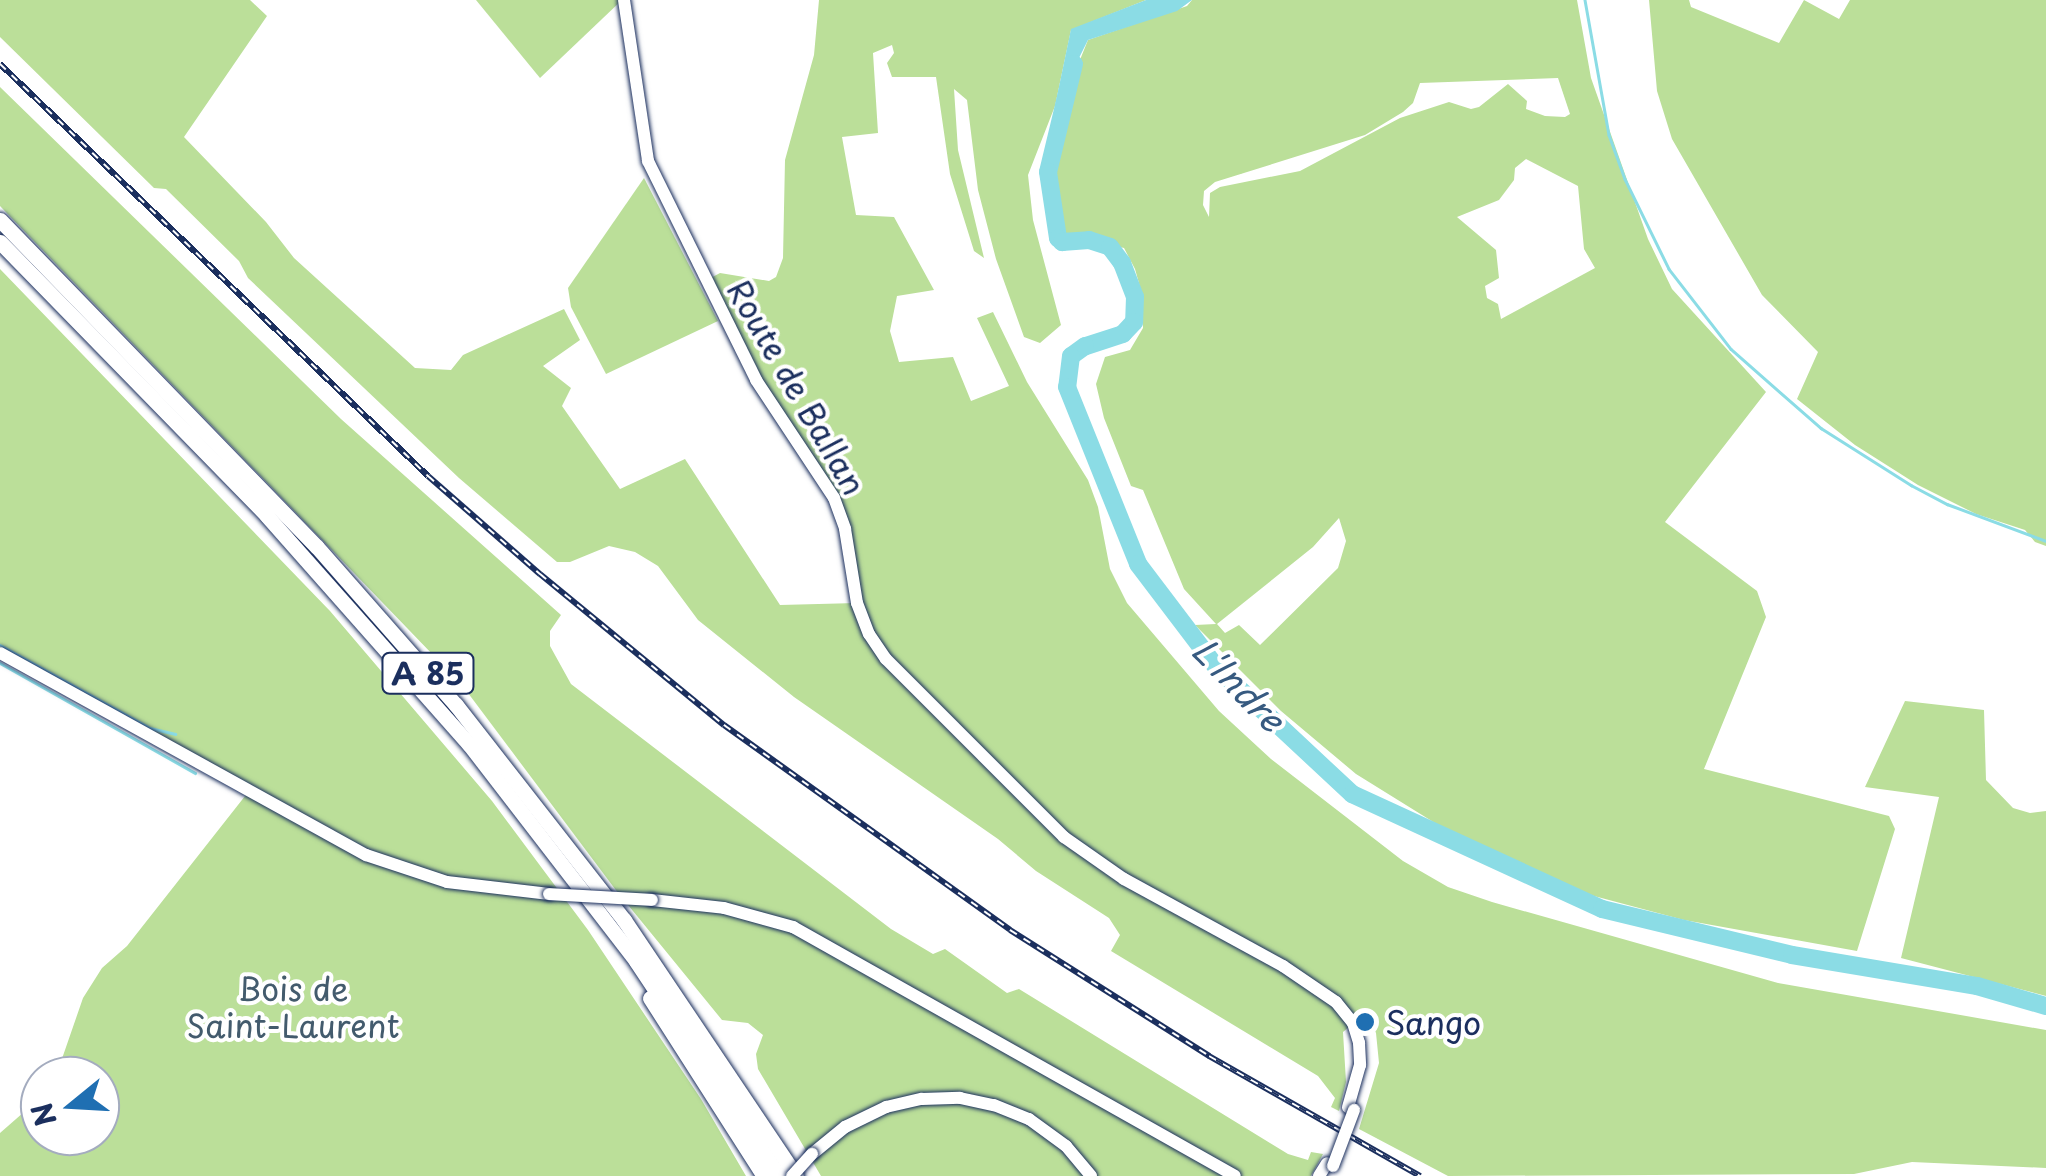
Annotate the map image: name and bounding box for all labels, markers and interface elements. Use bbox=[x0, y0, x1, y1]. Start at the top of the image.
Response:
street label: Route de Ballan bbox=[719, 272, 875, 502]
water label: L'Indre bbox=[1184, 628, 1294, 740]
road number: A 85 bbox=[380, 648, 476, 698]
park label: Bois de Saint-Laurent bbox=[186, 970, 400, 1045]
place label: Sango bbox=[1385, 1003, 1481, 1041]
marker: Sango bbox=[1354, 1011, 1376, 1033]
north arrow bbox=[20, 1056, 120, 1156]
text: N bbox=[19, 1098, 67, 1132]

